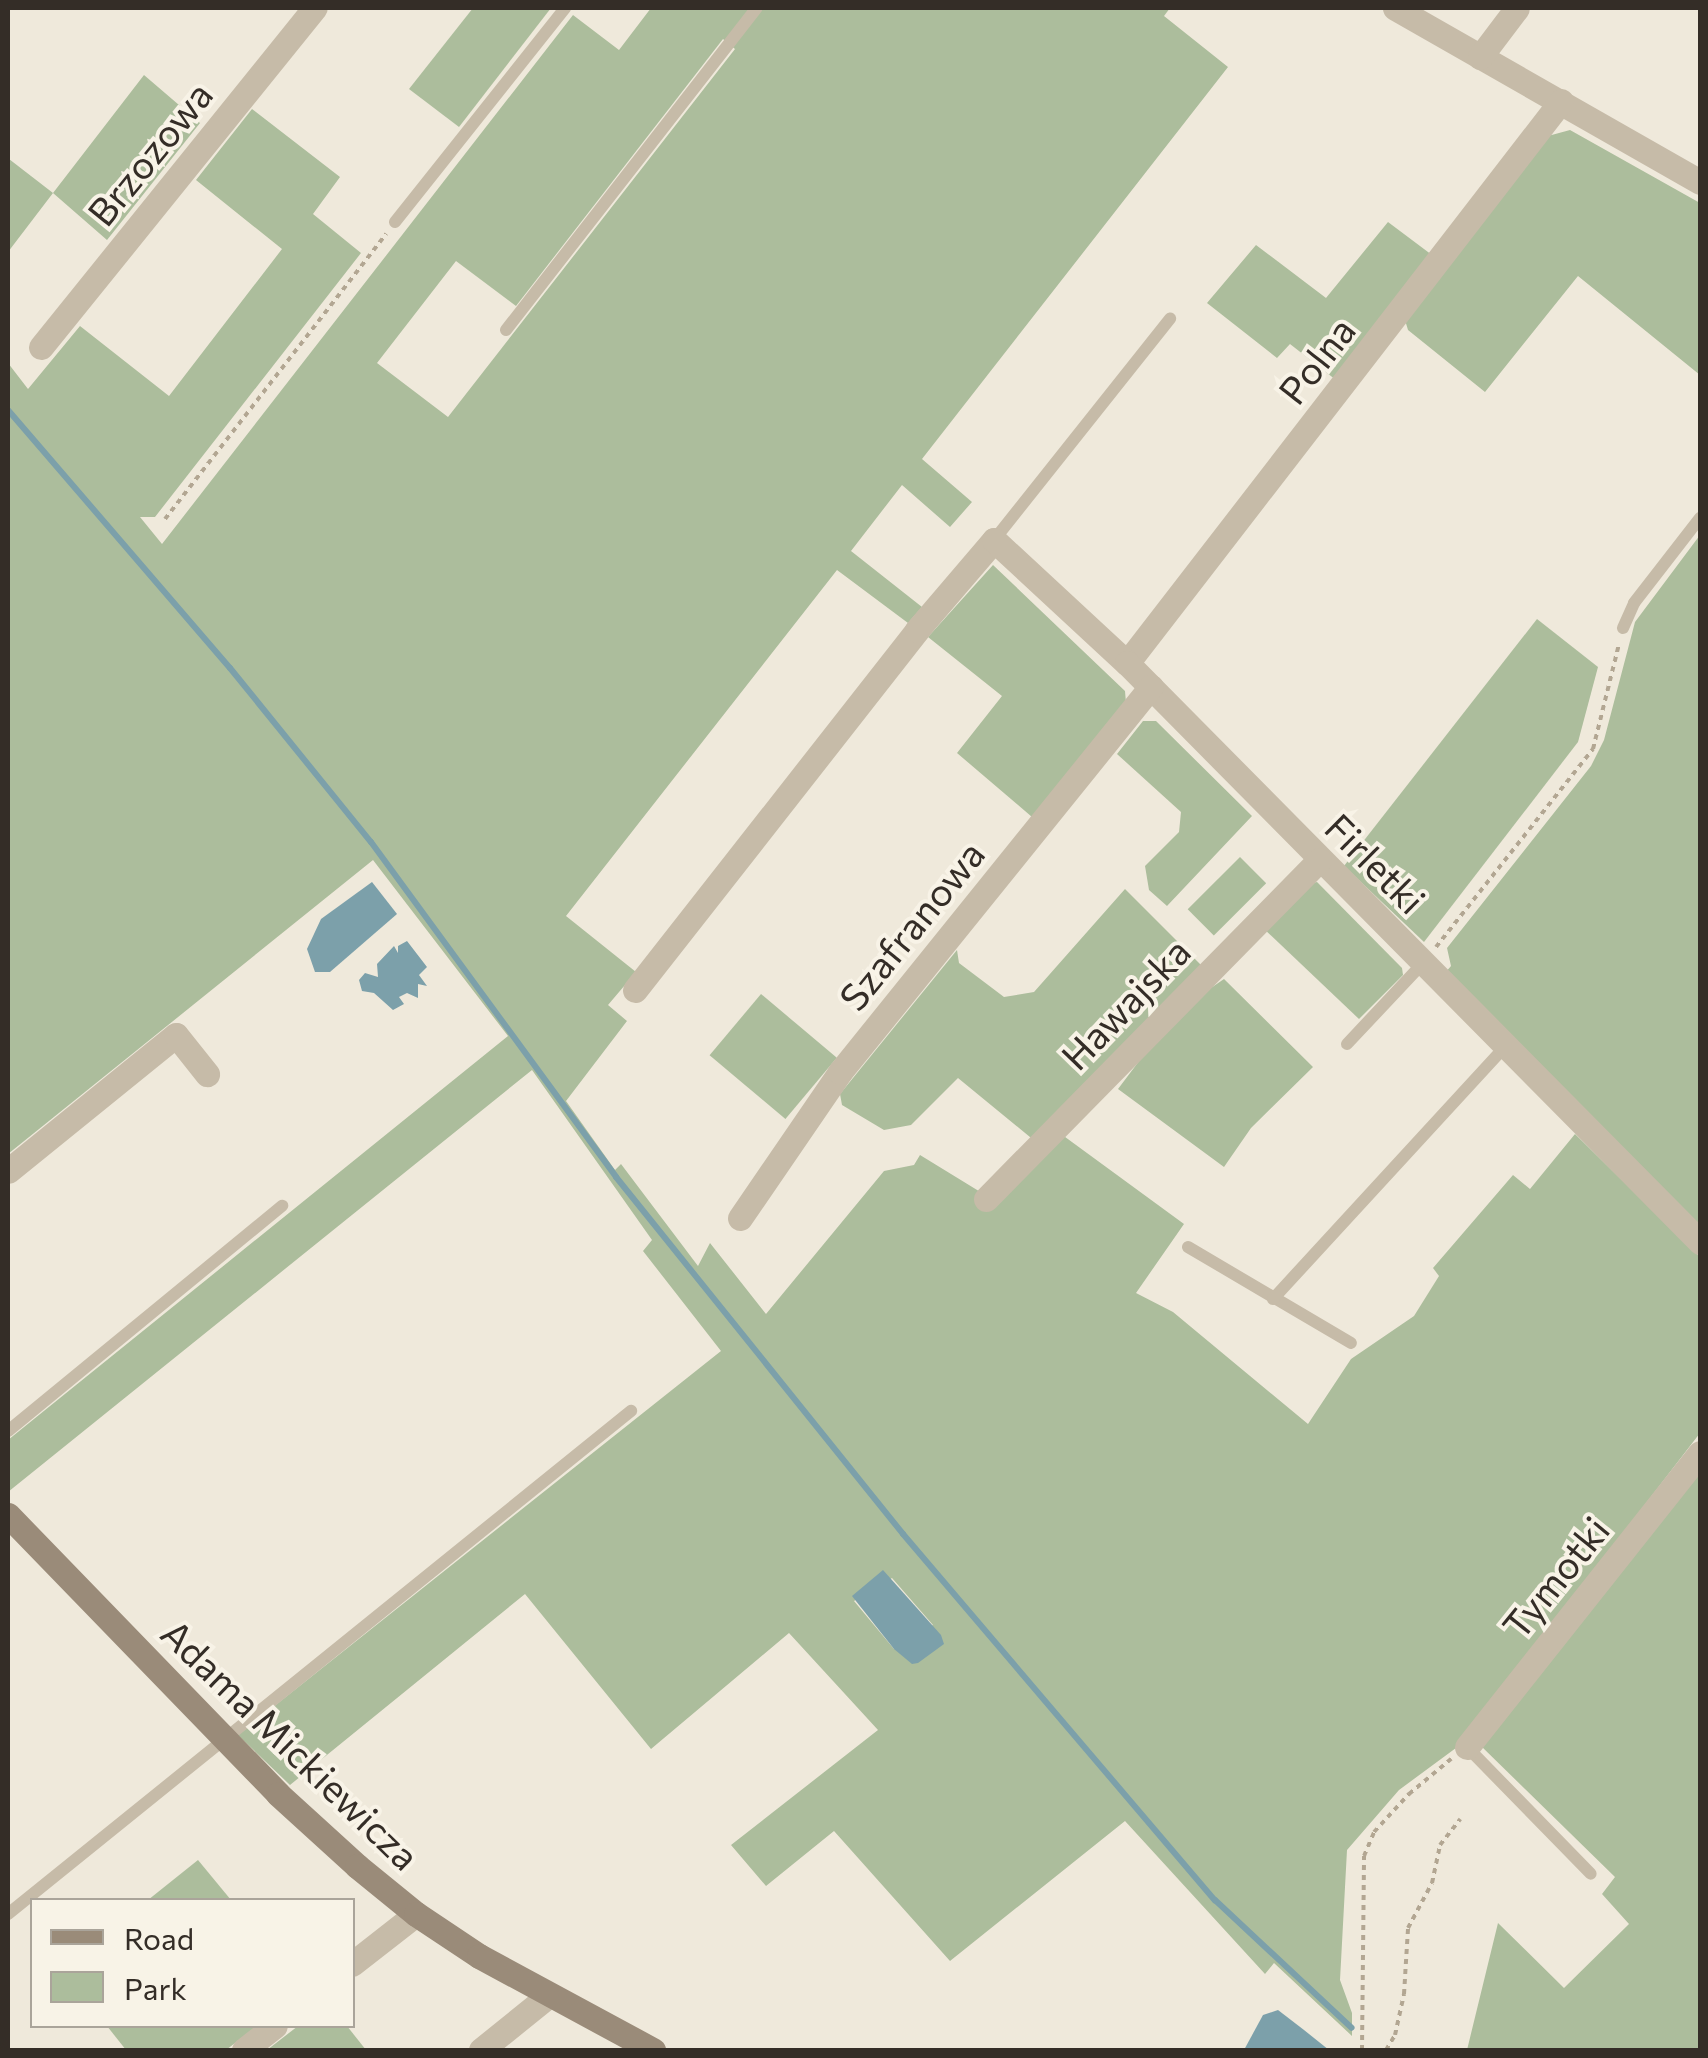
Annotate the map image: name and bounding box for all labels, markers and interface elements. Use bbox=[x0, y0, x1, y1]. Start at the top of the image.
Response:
street label: Brzozowa bbox=[77, 72, 221, 234]
street label: Polna bbox=[1268, 308, 1364, 412]
street label: Firletki bbox=[1317, 804, 1435, 922]
street label: Szafranowa bbox=[829, 831, 993, 1019]
street label: Hawajska bbox=[1051, 928, 1199, 1078]
street label: Tymotki bbox=[1492, 1507, 1618, 1647]
street label: Adama Mickiewicza bbox=[153, 1609, 429, 1879]
legend bbox=[30, 1898, 355, 2028]
text: Road bbox=[124, 1919, 194, 1956]
text: Park bbox=[124, 1969, 187, 2006]

